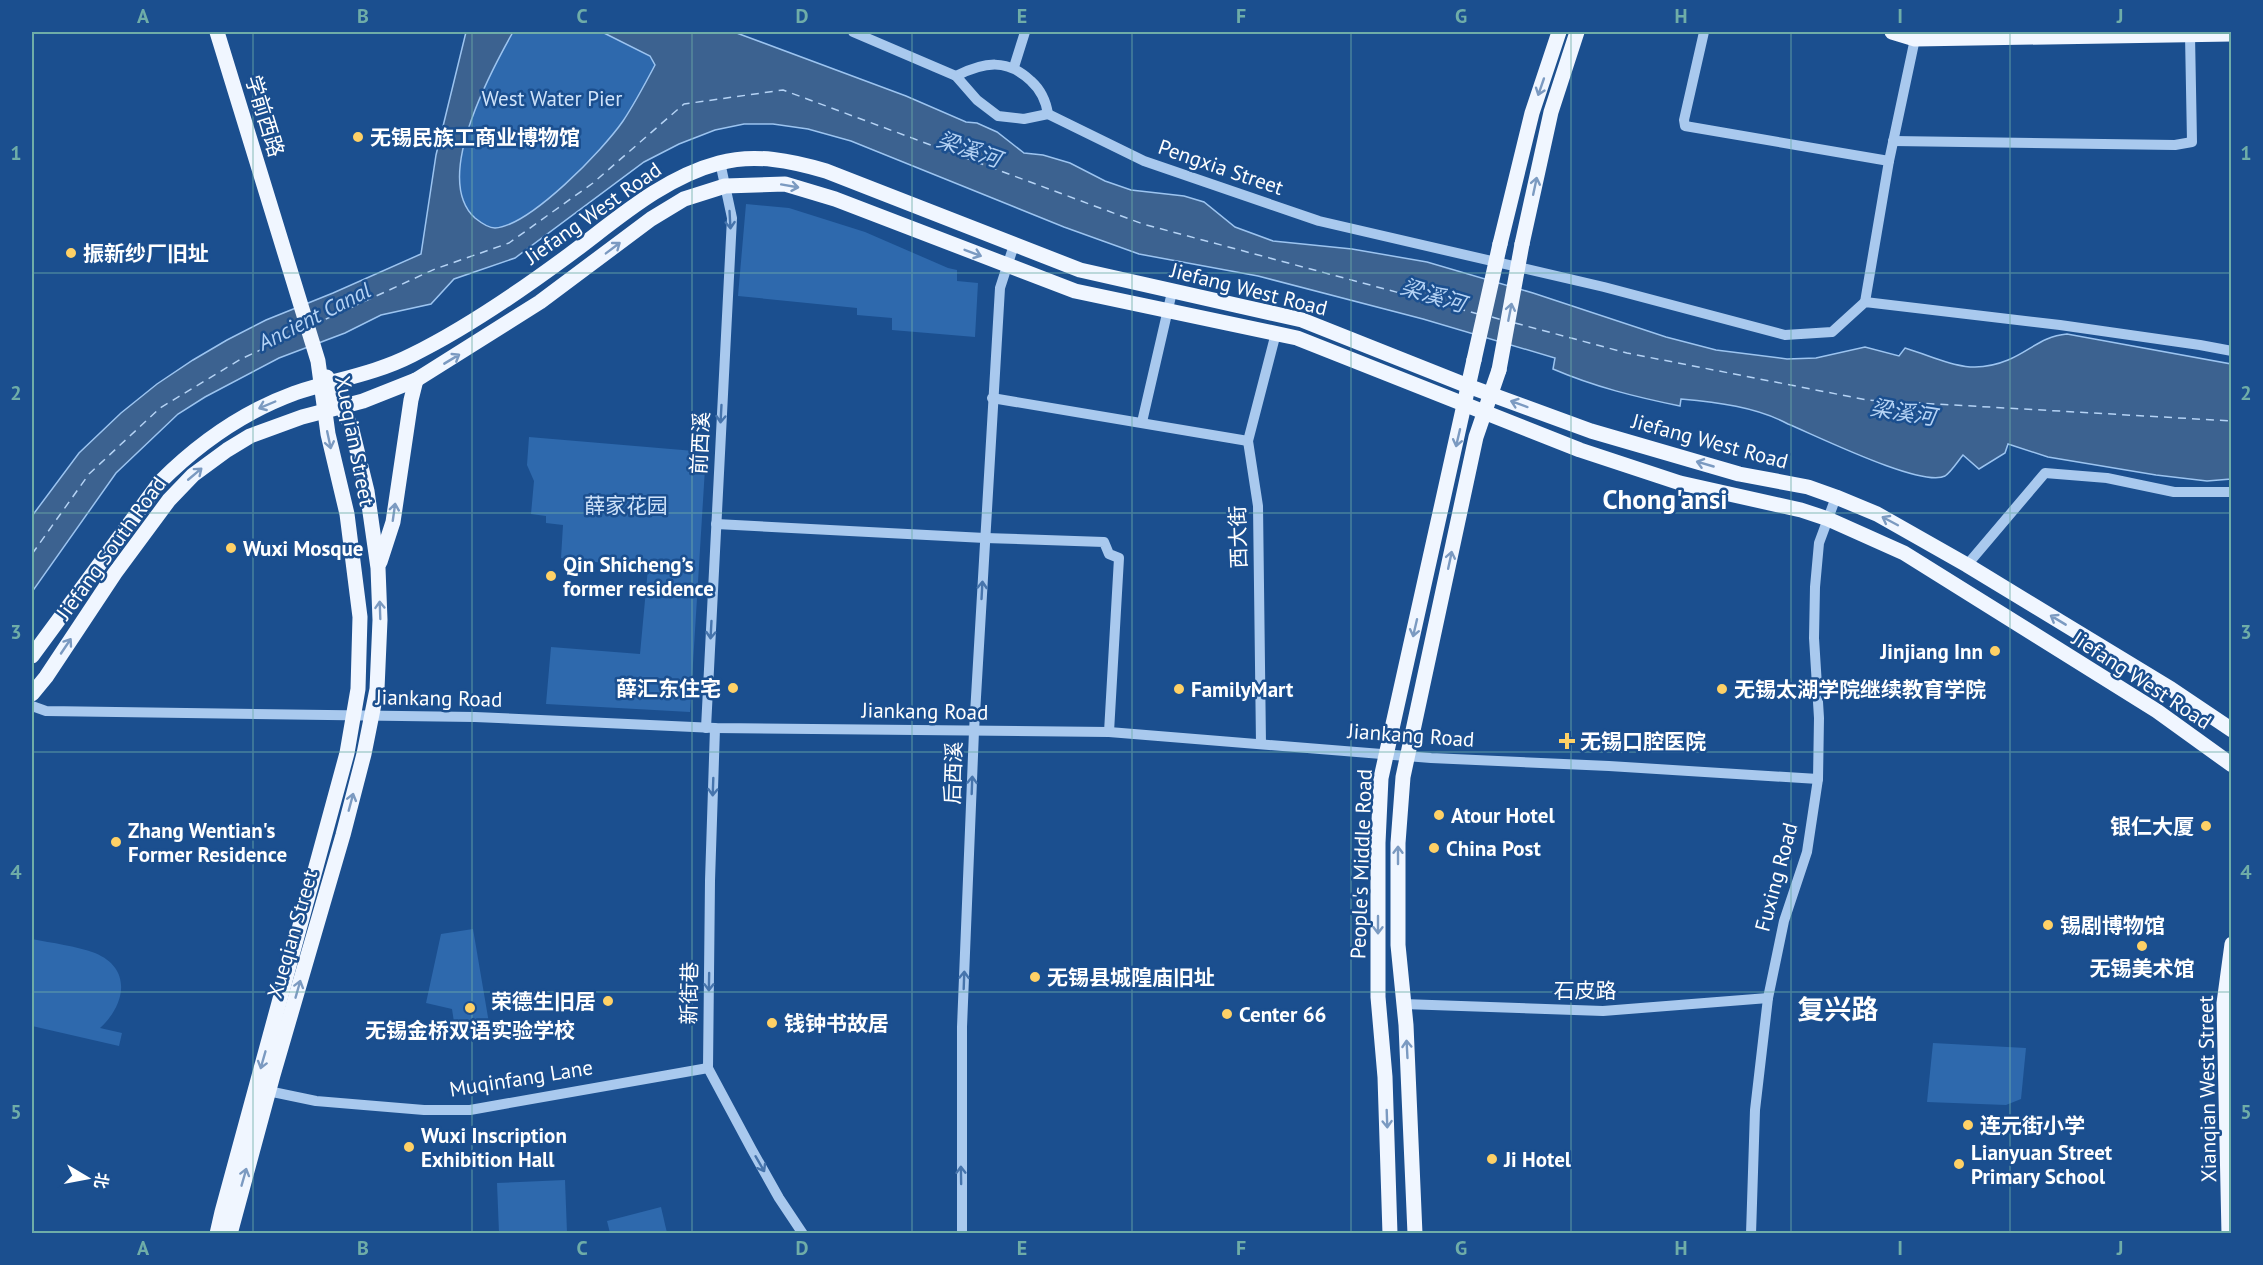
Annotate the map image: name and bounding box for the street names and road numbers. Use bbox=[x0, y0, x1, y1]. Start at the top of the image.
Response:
street label: 学前西路 bbox=[240, 72, 290, 160]
street label: Pengxia Street bbox=[1155, 133, 1287, 201]
street label: Jiefang West Road bbox=[519, 156, 667, 271]
street label: Jiefang West Road bbox=[1167, 256, 1330, 322]
street label: Xueqian Street bbox=[329, 374, 381, 508]
street label: Jiefang West Road bbox=[1628, 407, 1791, 475]
street label: 前西溪 bbox=[685, 411, 715, 475]
street label: Jiefang South Road bbox=[49, 471, 172, 626]
street label: 西大街 bbox=[1223, 505, 1253, 569]
street label: Jiefang West Road bbox=[2066, 624, 2217, 735]
street label: Jiankang Road bbox=[374, 683, 503, 713]
street label: Jiankang Road bbox=[860, 696, 989, 726]
street label: Jiankang Road bbox=[1346, 717, 1475, 753]
street label: 后西溪 bbox=[938, 741, 968, 805]
street label: People's Middle Road bbox=[1344, 769, 1378, 959]
street label: Fuxing Road bbox=[1749, 820, 1803, 934]
street label: Xueqian Street bbox=[261, 867, 323, 1001]
street label: 新街巷 bbox=[675, 961, 703, 1025]
street label: 石皮路 bbox=[1554, 977, 1617, 1004]
street label: Xianqian West Street bbox=[2192, 995, 2222, 1183]
street label: Muqinfang Lane bbox=[447, 1053, 595, 1103]

